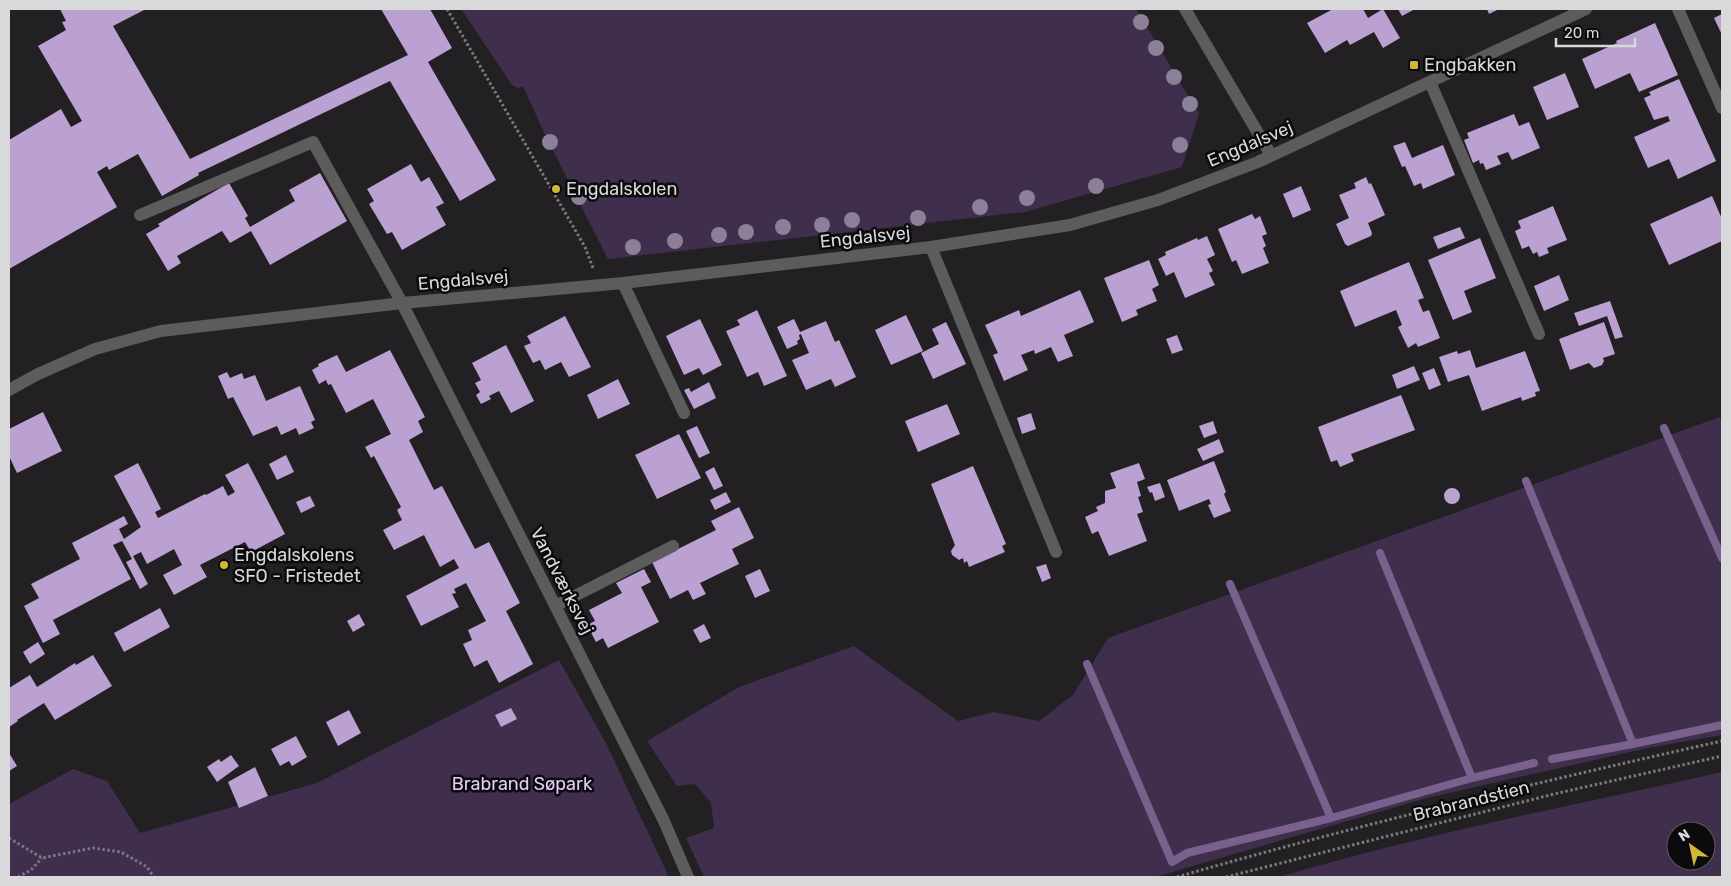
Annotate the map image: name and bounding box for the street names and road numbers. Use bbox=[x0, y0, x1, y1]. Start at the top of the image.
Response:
street label: Engdalsvej bbox=[1204, 116, 1296, 172]
street label: Engdalsvej bbox=[819, 221, 911, 253]
street label: Engdalsvej bbox=[417, 265, 509, 295]
street label: Vandværksvej bbox=[526, 524, 598, 638]
street label: Brabrandstien bbox=[1411, 776, 1531, 826]

